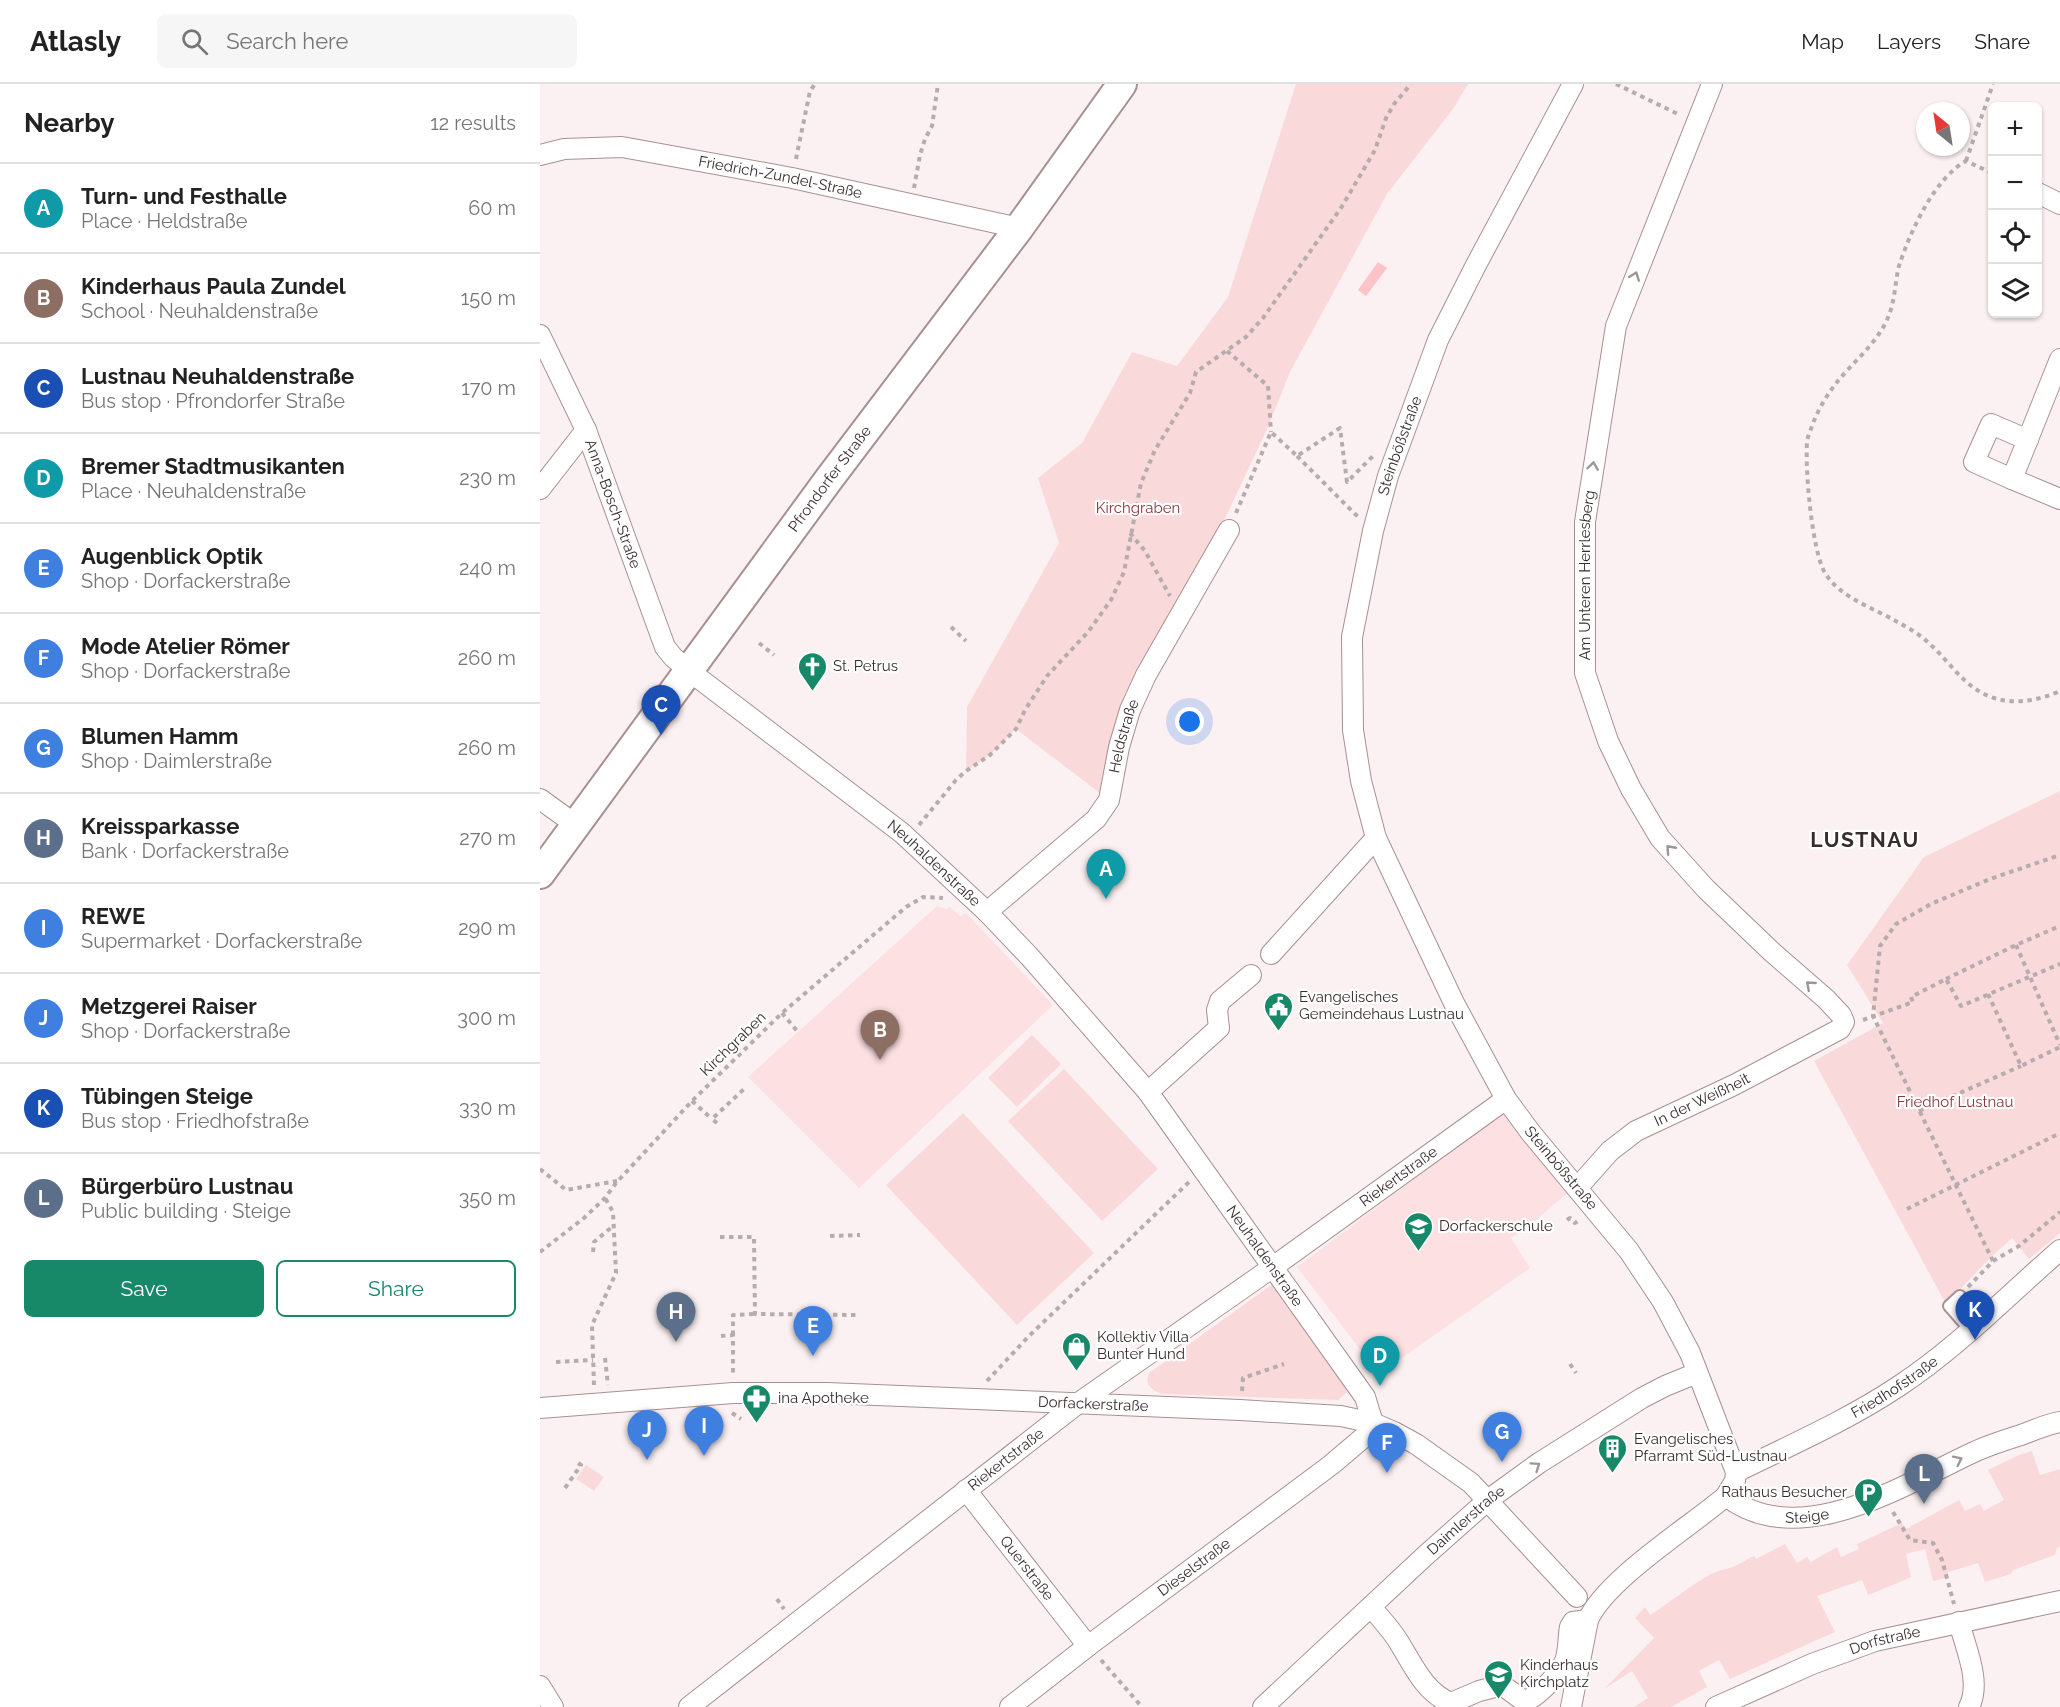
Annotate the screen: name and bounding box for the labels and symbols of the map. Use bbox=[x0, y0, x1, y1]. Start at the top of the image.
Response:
north arrow bbox=[1916, 102, 1970, 156]
street label: Friedrich-Zundel-Straße bbox=[697, 152, 864, 202]
one-way arrow bbox=[1628, 271, 1640, 282]
street label: Steinbößstraße bbox=[1374, 393, 1426, 497]
street label: Pfrondorfer Straße bbox=[784, 422, 875, 535]
street label: Anna-Bosch-Straße bbox=[581, 437, 645, 571]
one-way arrow bbox=[1586, 461, 1598, 470]
street label: Am Unteren Herrlesberg bbox=[1576, 489, 1599, 661]
park label: Kirchgraben bbox=[1096, 499, 1180, 517]
church icon: St. Petrus bbox=[796, 650, 828, 692]
place label: St. Petrus bbox=[833, 657, 898, 675]
pin: C bbox=[642, 686, 680, 735]
street label: Heldstraße bbox=[1105, 696, 1143, 774]
your location bbox=[1175, 707, 1204, 736]
street label: Neuhaldenstraße bbox=[884, 816, 984, 910]
district label: LUSTNAU bbox=[1810, 827, 1920, 852]
one-way arrow bbox=[1666, 845, 1677, 856]
pin: A bbox=[1086, 850, 1126, 899]
one-way arrow bbox=[1806, 981, 1817, 992]
place label: Evangelisches Gemeindehaus Lustnau bbox=[1299, 988, 1464, 1023]
public building icon: Evangelisches Gemeindehaus Lustnau bbox=[1262, 990, 1294, 1032]
street label: Kirchgraben bbox=[696, 1008, 770, 1080]
pin: B bbox=[860, 1010, 900, 1060]
street label: In der Weißheit bbox=[1651, 1069, 1753, 1130]
park label: Friedhof Lustnau bbox=[1897, 1093, 2013, 1111]
street label: Steinbößstraße bbox=[1521, 1122, 1601, 1214]
street label: Riekertstraße bbox=[1356, 1142, 1441, 1211]
street label: Neuhaldenstraße bbox=[1223, 1202, 1307, 1310]
school or university icon: Dorfackerschule bbox=[1402, 1210, 1434, 1252]
place label: Dorfackerschule bbox=[1439, 1217, 1553, 1235]
pin: K bbox=[1956, 1290, 1994, 1340]
pin: H bbox=[656, 1292, 696, 1342]
pin: E bbox=[794, 1306, 832, 1356]
place label: Kollektiv Villa Bunter Hund bbox=[1097, 1328, 1189, 1363]
shop icon: Kollektiv Villa Bunter Hund bbox=[1060, 1330, 1092, 1372]
pin: D bbox=[1360, 1336, 1400, 1386]
street label: Friedhofstraße bbox=[1848, 1352, 1942, 1422]
pharmacy icon: ina Apotheke bbox=[741, 1382, 773, 1424]
place label: ina Apotheke bbox=[778, 1389, 869, 1407]
street label: Dorfackerstraße bbox=[1038, 1393, 1149, 1415]
pin: I bbox=[684, 1406, 724, 1456]
pin: J bbox=[628, 1410, 666, 1460]
pin: G bbox=[1482, 1412, 1522, 1462]
street label: Riekertstraße bbox=[964, 1424, 1047, 1495]
pin: F bbox=[1368, 1424, 1406, 1473]
place label: Evangelisches Pfarramt Süd-Lustnau bbox=[1634, 1430, 1787, 1465]
building icon: Evangelisches Pfarramt Süd-Lustnau bbox=[1597, 1432, 1629, 1474]
pin: L bbox=[1904, 1454, 1944, 1504]
one-way arrow bbox=[1951, 1456, 1962, 1468]
one-way arrow bbox=[1529, 1462, 1540, 1473]
parking icon: Rathaus Besucher bbox=[1852, 1476, 1884, 1518]
street label: Daimlerstraße bbox=[1424, 1482, 1509, 1559]
place label: Rathaus Besucher bbox=[1721, 1483, 1848, 1501]
street label: Steige bbox=[1785, 1505, 1831, 1527]
street label: Querstraße bbox=[996, 1532, 1058, 1604]
street label: Dieselstraße bbox=[1154, 1534, 1234, 1600]
street label: Dorfstraße bbox=[1847, 1622, 1922, 1659]
place label: Kinderhaus Kirchplatz bbox=[1520, 1656, 1598, 1691]
school or university icon: Kinderhaus Kirchplatz bbox=[1483, 1658, 1515, 1700]

